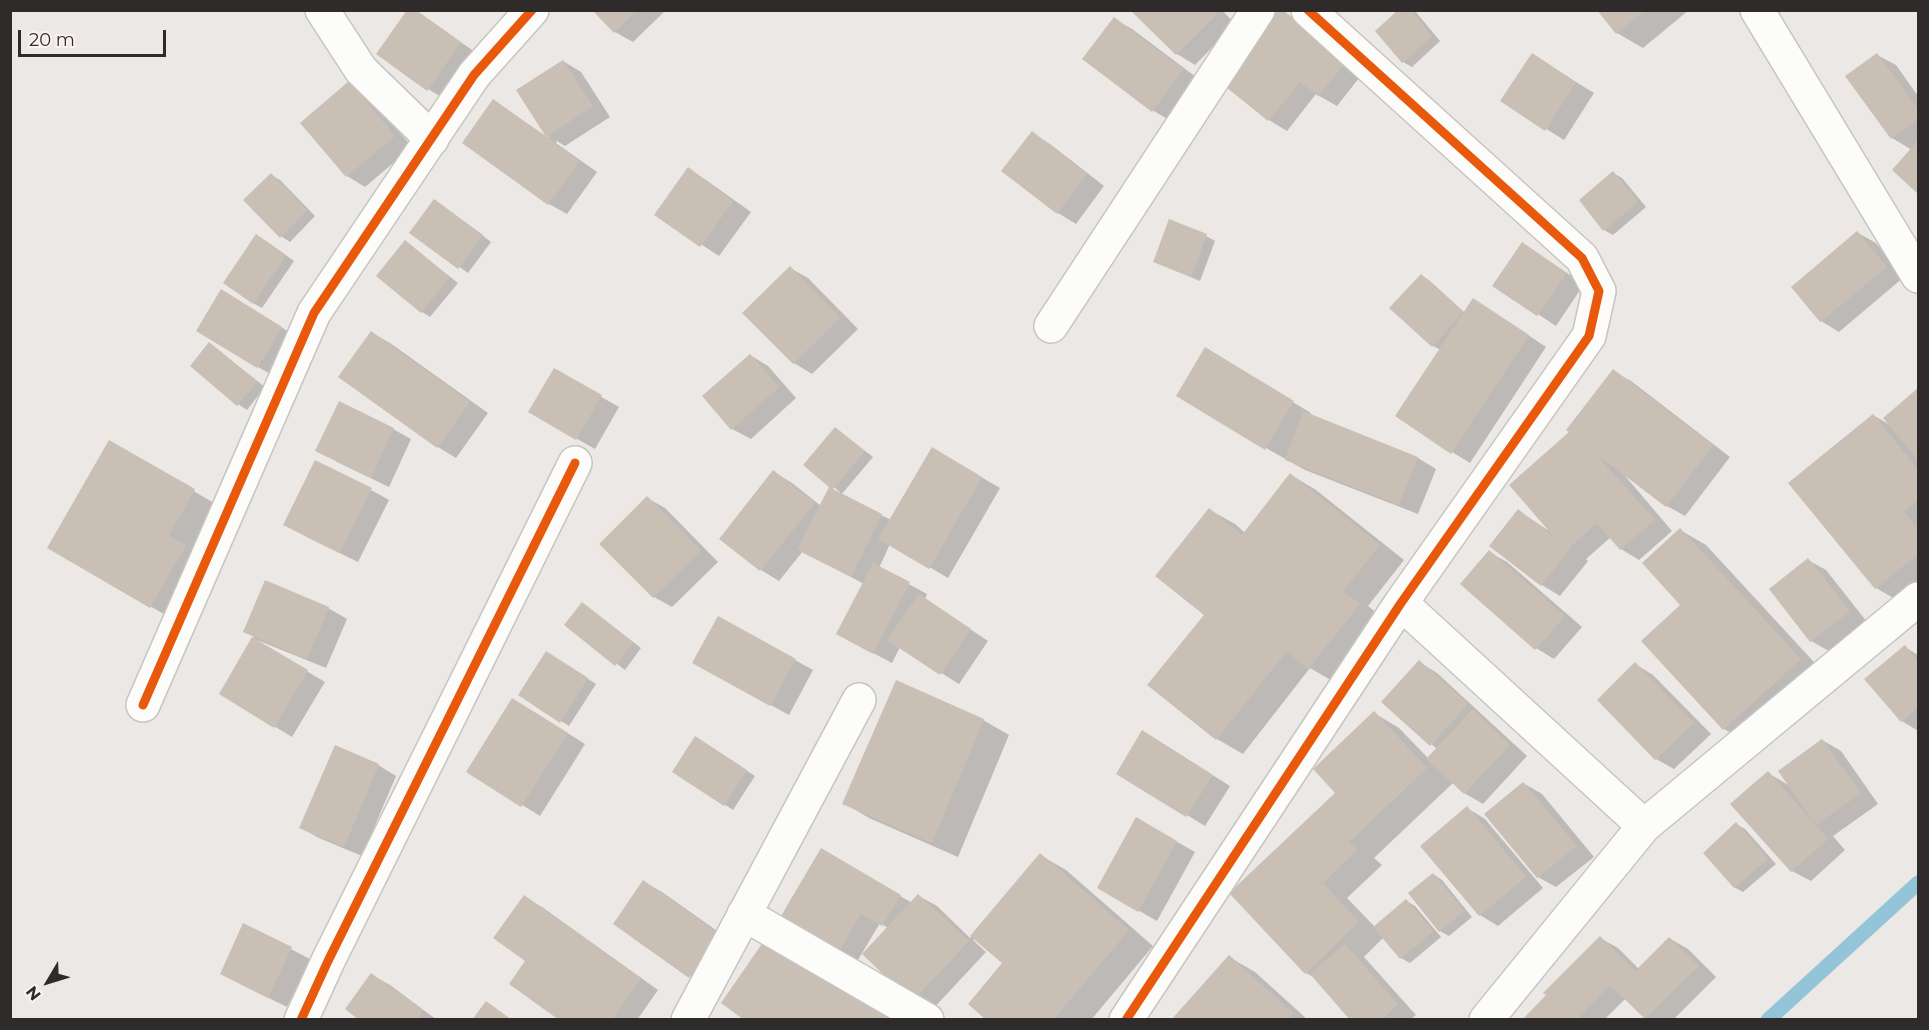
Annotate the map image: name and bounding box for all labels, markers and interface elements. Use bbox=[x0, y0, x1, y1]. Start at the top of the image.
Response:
scale bar bbox=[21, 18, 170, 56]
text: 20 m bbox=[29, 29, 75, 51]
north arrow bbox=[18, 952, 78, 1012]
text: N bbox=[22, 982, 45, 1004]

